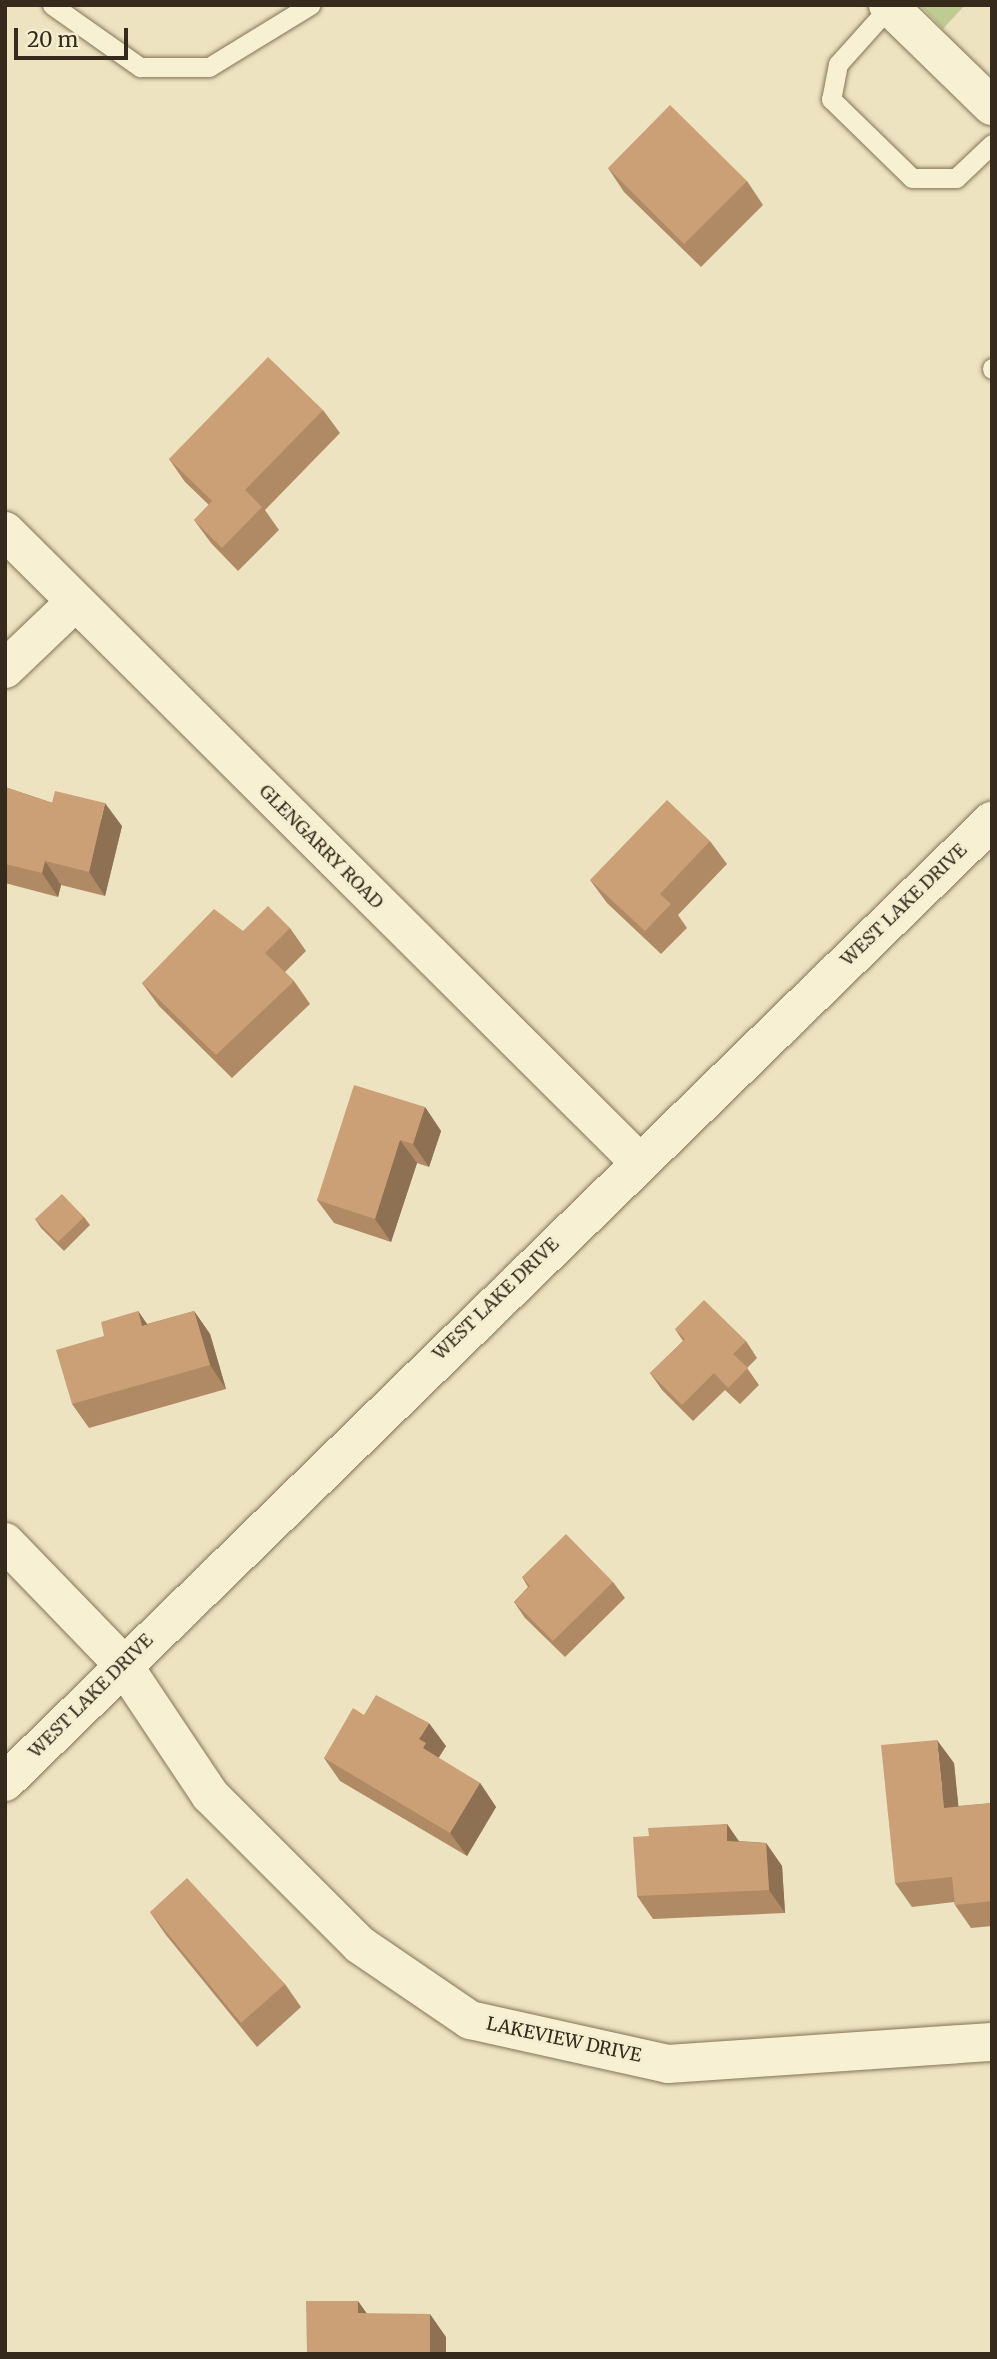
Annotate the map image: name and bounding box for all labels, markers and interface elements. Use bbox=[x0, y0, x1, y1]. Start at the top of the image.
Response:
scale bar bbox=[18, 14, 131, 58]
text: 20 m bbox=[27, 26, 78, 53]
street label: GLENGARRY ROAD bbox=[254, 780, 388, 914]
street label: WEST LAKE DRIVE bbox=[837, 839, 971, 971]
street label: WEST LAKE DRIVE bbox=[429, 1233, 563, 1365]
street label: WEST LAKE DRIVE bbox=[25, 1630, 157, 1762]
street label: LAKEVIEW DRIVE bbox=[485, 2013, 643, 2067]

